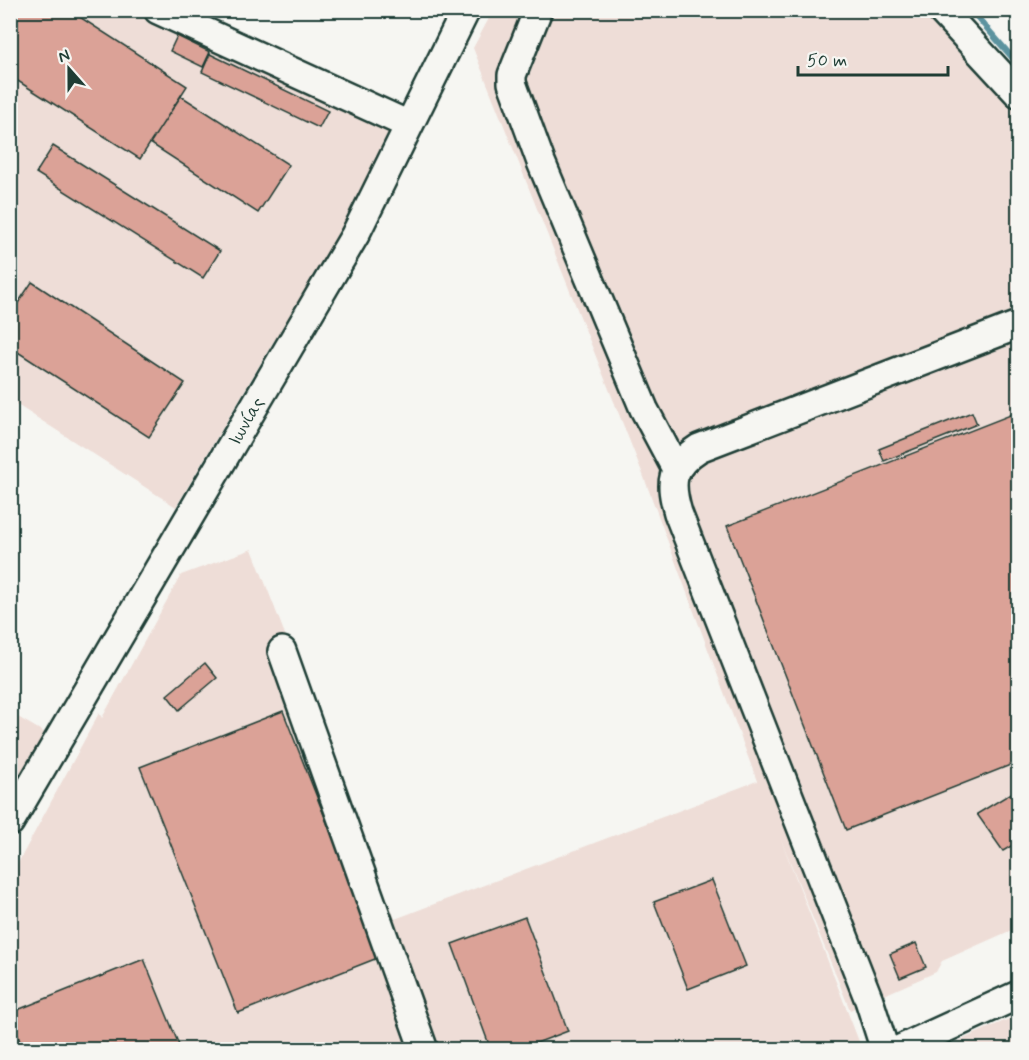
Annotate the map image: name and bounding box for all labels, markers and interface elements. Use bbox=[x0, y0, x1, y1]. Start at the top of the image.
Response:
north arrow bbox=[39, 39, 99, 99]
scale bar bbox=[798, 39, 948, 77]
text: N bbox=[55, 45, 73, 68]
text: 50 m bbox=[807, 49, 847, 73]
street label: Ιωνίας bbox=[223, 393, 270, 450]

